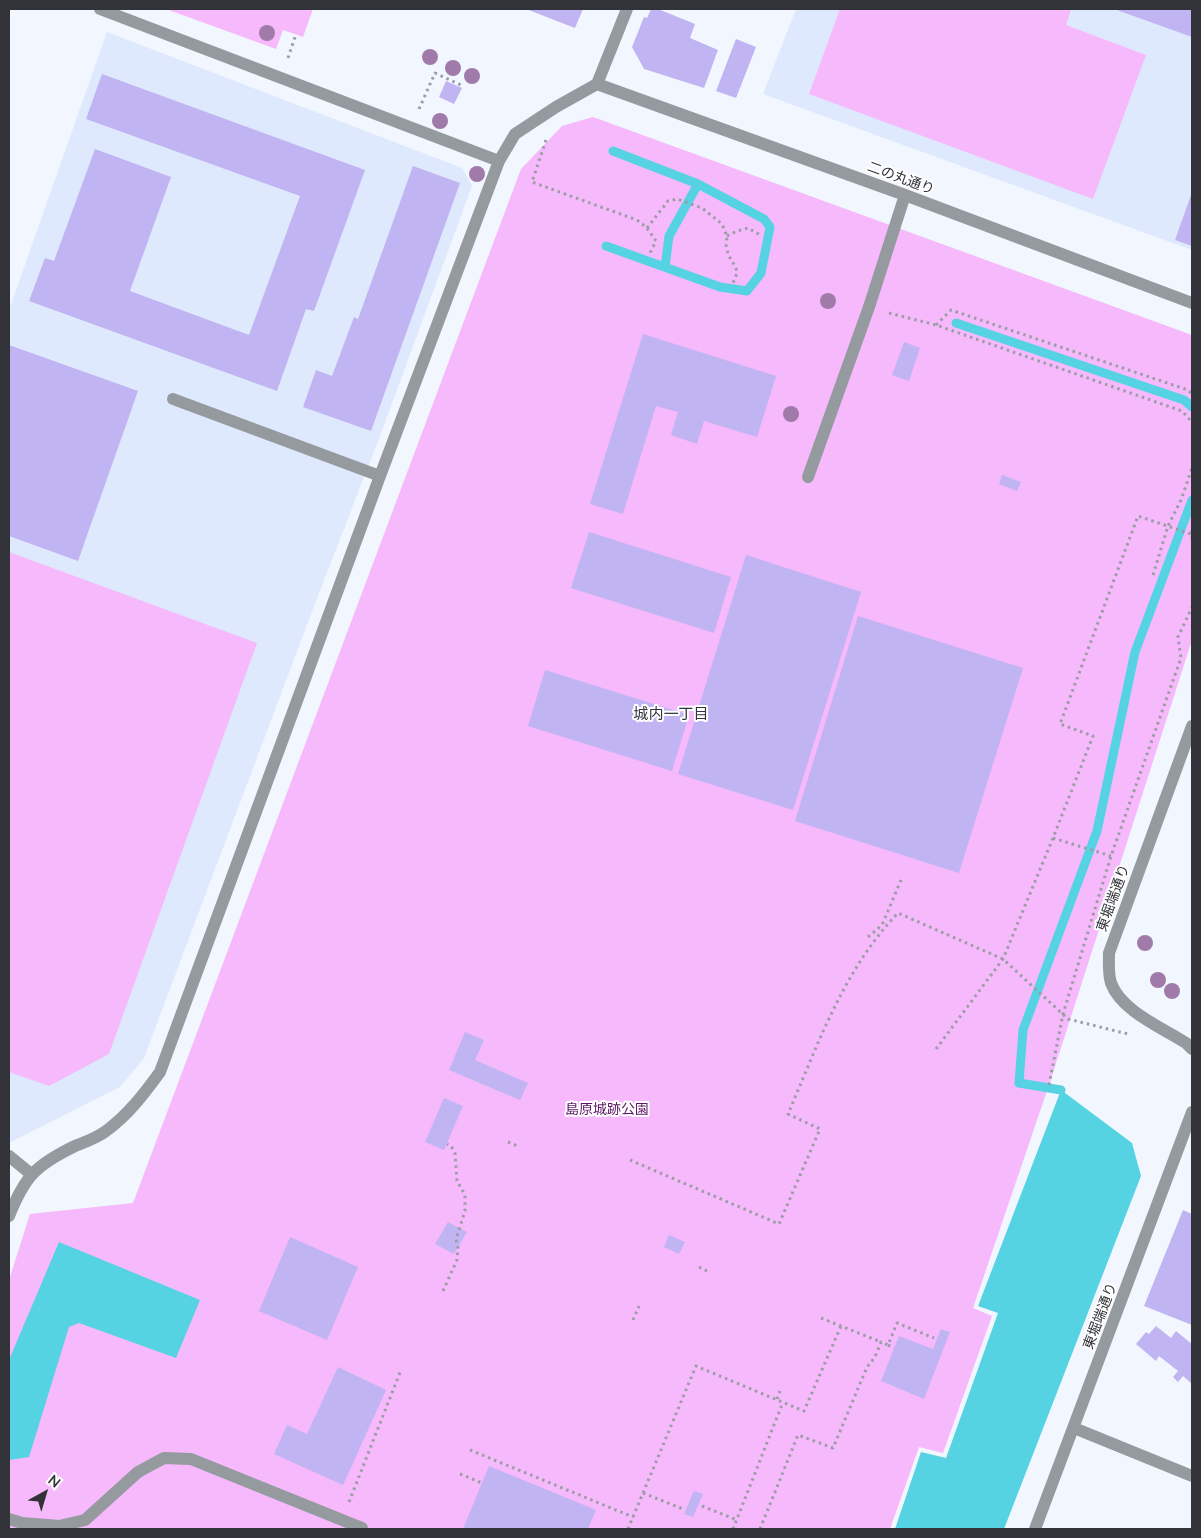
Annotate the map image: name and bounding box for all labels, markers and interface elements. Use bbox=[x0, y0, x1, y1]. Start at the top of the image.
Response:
street label: 二の丸通り bbox=[865, 158, 937, 198]
district label: 城内一丁目 bbox=[634, 705, 708, 723]
street label: 東堀端通り bbox=[1093, 862, 1133, 934]
park label: 島原城跡公園 bbox=[565, 1101, 649, 1117]
street label: 東堀端通り bbox=[1080, 1280, 1120, 1352]
north arrow bbox=[20, 1468, 70, 1518]
text: N bbox=[45, 1471, 64, 1491]

